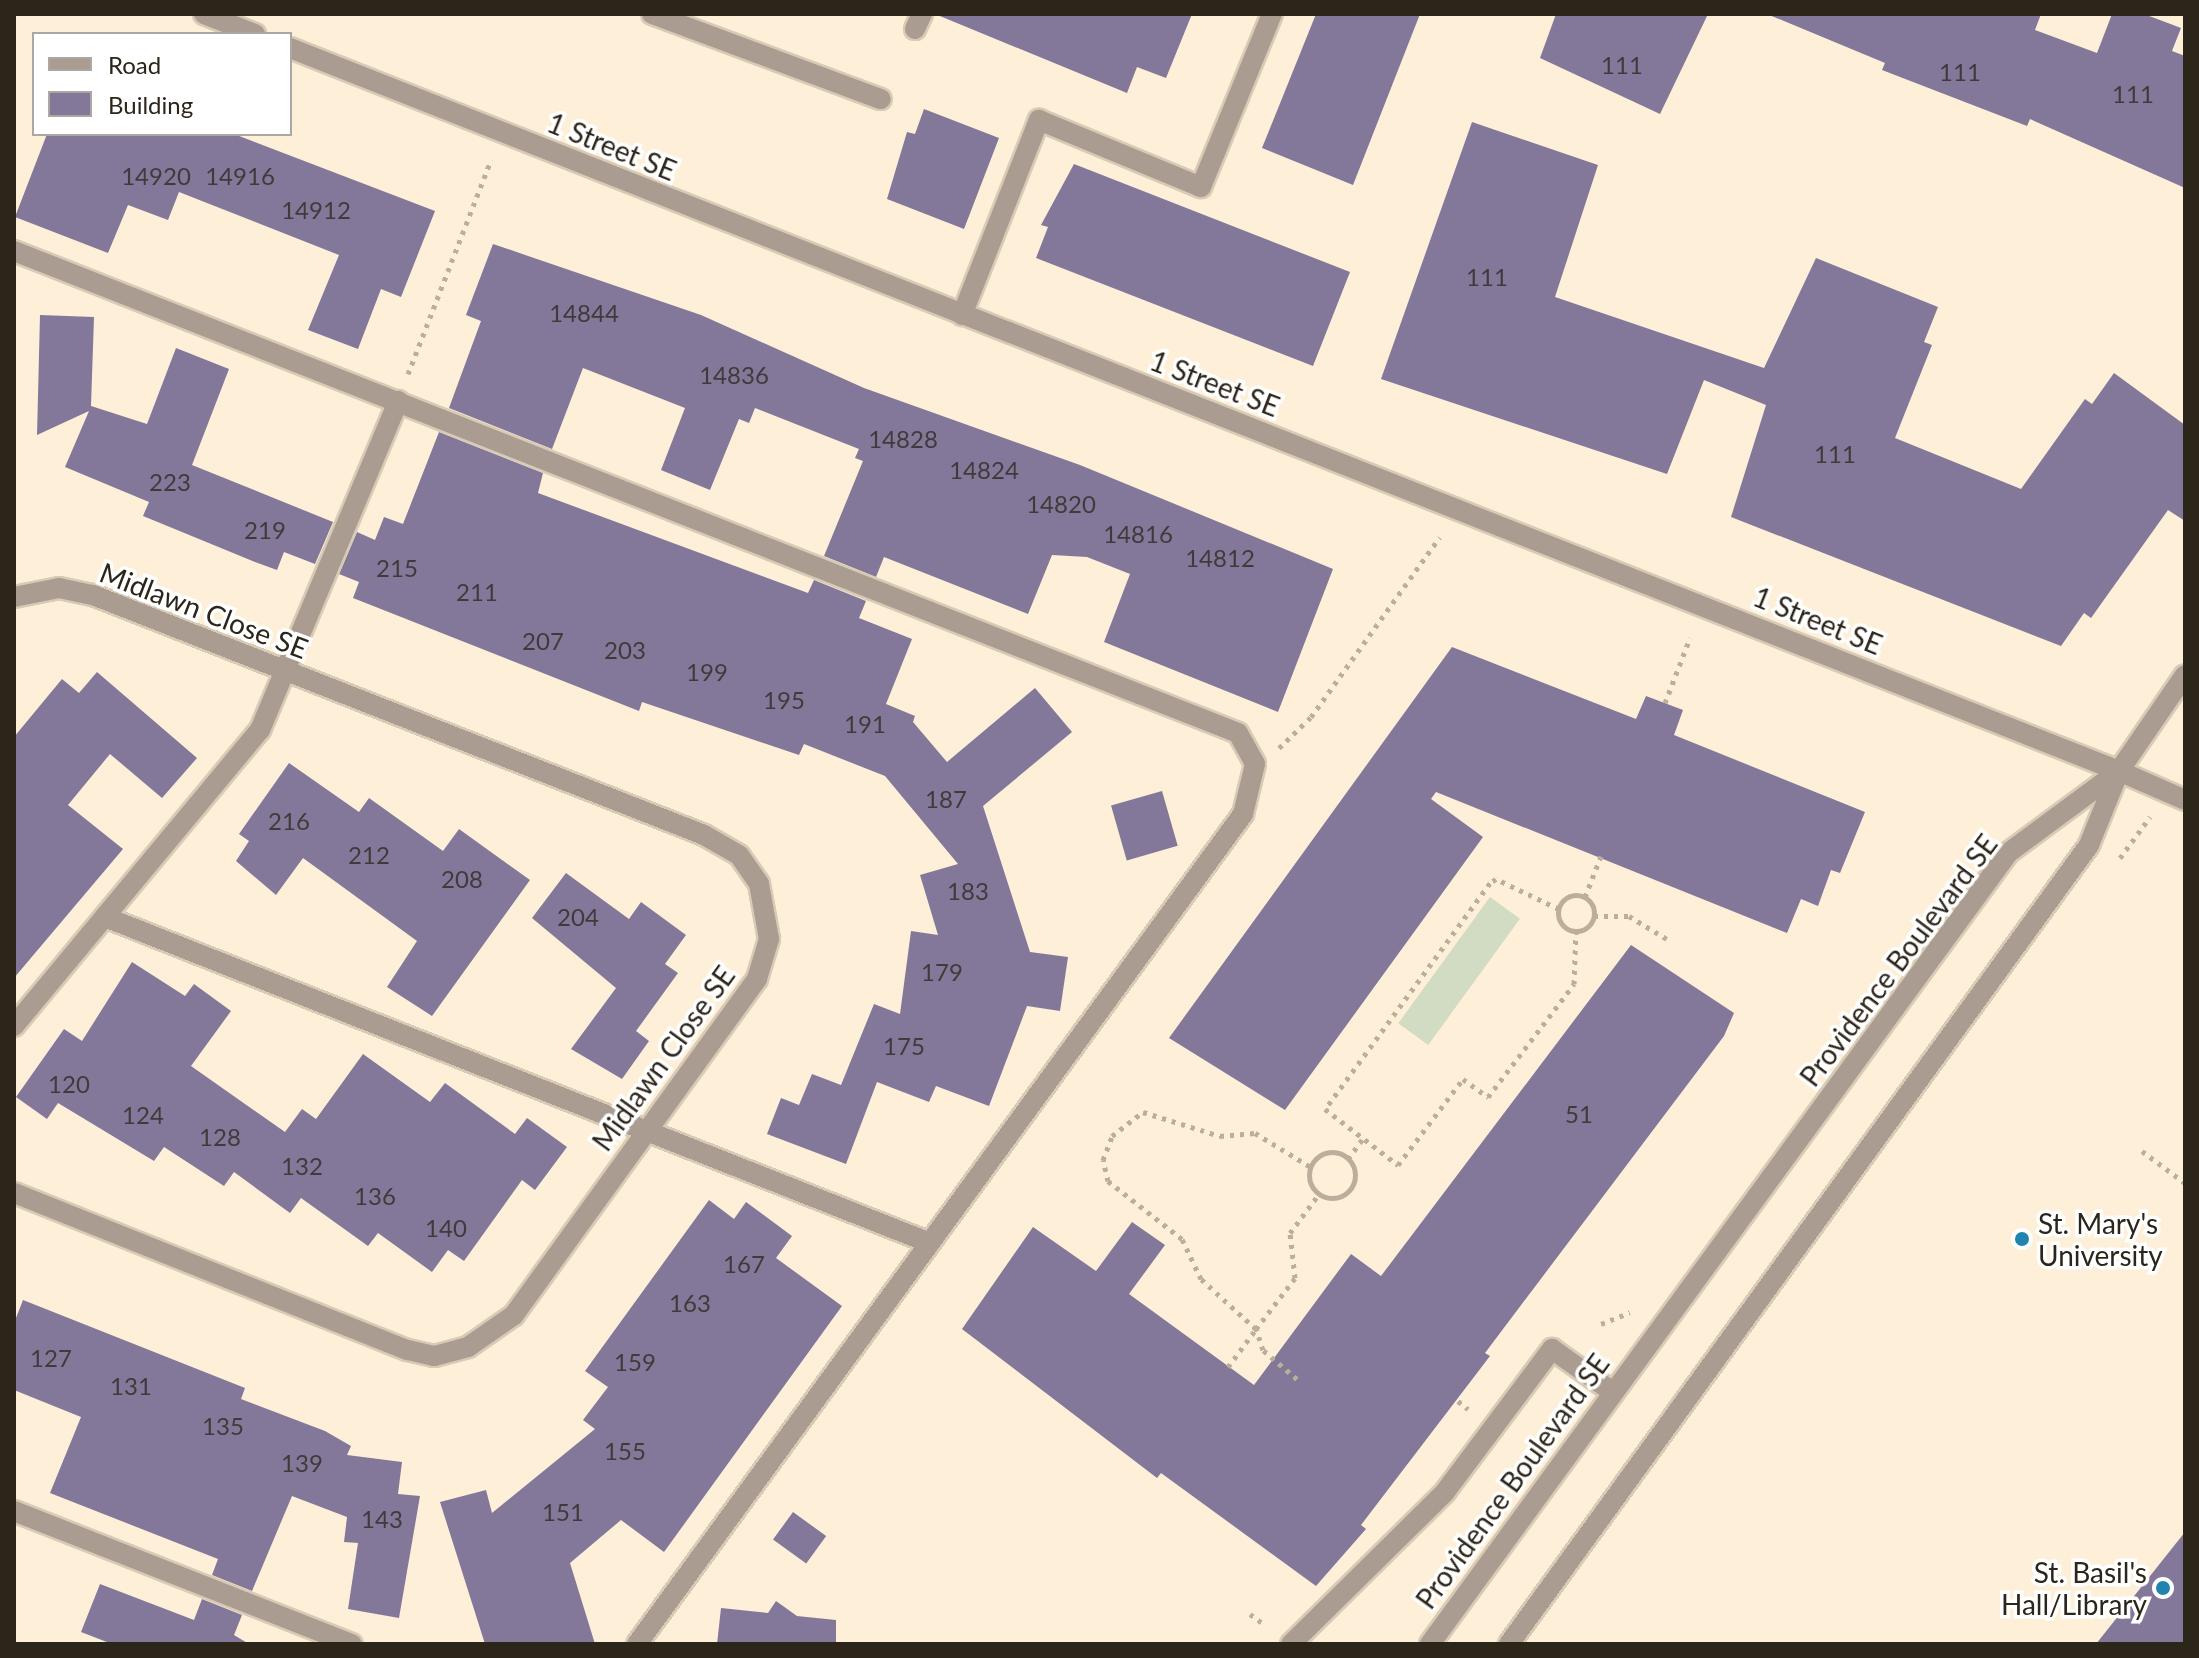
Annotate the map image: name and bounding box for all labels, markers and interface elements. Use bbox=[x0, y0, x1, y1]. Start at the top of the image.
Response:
legend bbox=[32, 32, 292, 136]
text: Road bbox=[108, 50, 161, 79]
house number: 111 bbox=[1601, 51, 1643, 79]
house number: 111 bbox=[1939, 58, 1981, 86]
house number: 111 bbox=[2112, 80, 2154, 108]
text: Building bbox=[108, 90, 193, 119]
street label: 1 Street SE bbox=[543, 105, 681, 187]
house number: 14920 bbox=[121, 162, 191, 190]
house number: 14916 bbox=[205, 162, 275, 190]
house number: 14912 bbox=[281, 196, 351, 224]
house number: 111 bbox=[1466, 263, 1508, 291]
house number: 14844 bbox=[549, 299, 619, 327]
street label: 1 Street SE bbox=[1146, 343, 1284, 423]
house number: 14836 bbox=[699, 361, 769, 389]
house number: 14828 bbox=[868, 425, 938, 453]
house number: 111 bbox=[1814, 440, 1856, 468]
house number: 14824 bbox=[949, 456, 1019, 484]
house number: 223 bbox=[149, 468, 191, 496]
house number: 14820 bbox=[1026, 490, 1096, 518]
house number: 219 bbox=[244, 516, 286, 544]
house number: 14816 bbox=[1103, 520, 1173, 548]
house number: 14812 bbox=[1185, 544, 1255, 572]
house number: 215 bbox=[376, 554, 418, 582]
street label: Midlawn Close SE bbox=[95, 555, 313, 665]
house number: 211 bbox=[456, 578, 498, 606]
street label: 1 Street SE bbox=[1749, 579, 1887, 661]
house number: 207 bbox=[522, 627, 564, 655]
house number: 203 bbox=[604, 636, 646, 664]
house number: 199 bbox=[686, 658, 728, 686]
house number: 195 bbox=[763, 686, 805, 714]
house number: 191 bbox=[844, 710, 886, 738]
house number: 187 bbox=[925, 785, 967, 813]
house number: 216 bbox=[268, 807, 310, 835]
street label: Providence Boulevard SE bbox=[1792, 828, 2004, 1092]
house number: 212 bbox=[348, 841, 390, 869]
house number: 208 bbox=[441, 865, 483, 893]
house number: 183 bbox=[947, 877, 989, 905]
house number: 204 bbox=[557, 903, 599, 931]
house number: 179 bbox=[921, 958, 963, 986]
street label: Midlawn Close SE bbox=[585, 959, 741, 1157]
house number: 175 bbox=[883, 1032, 925, 1060]
house number: 120 bbox=[48, 1070, 90, 1098]
house number: 51 bbox=[1565, 1100, 1593, 1128]
house number: 124 bbox=[122, 1101, 164, 1129]
house number: 128 bbox=[199, 1123, 241, 1151]
house number: 132 bbox=[281, 1152, 323, 1180]
house number: 136 bbox=[354, 1182, 396, 1210]
place label: St. Mary's University bbox=[2038, 1206, 2163, 1272]
house number: 140 bbox=[425, 1214, 467, 1242]
marker: St. Mary's University bbox=[2013, 1230, 2031, 1248]
house number: 167 bbox=[723, 1250, 765, 1278]
house number: 163 bbox=[669, 1289, 711, 1317]
house number: 127 bbox=[30, 1344, 72, 1372]
street label: Providence Boulevard SE bbox=[1408, 1347, 1616, 1615]
house number: 159 bbox=[614, 1348, 656, 1376]
house number: 131 bbox=[110, 1372, 152, 1400]
house number: 135 bbox=[202, 1412, 244, 1440]
house number: 155 bbox=[604, 1437, 646, 1465]
house number: 139 bbox=[281, 1449, 323, 1477]
house number: 151 bbox=[542, 1498, 584, 1526]
house number: 143 bbox=[361, 1505, 403, 1533]
place label: St. Basil's Hall/Library bbox=[2001, 1555, 2147, 1621]
marker: St. Basil's Hall/Library bbox=[2154, 1579, 2172, 1597]

